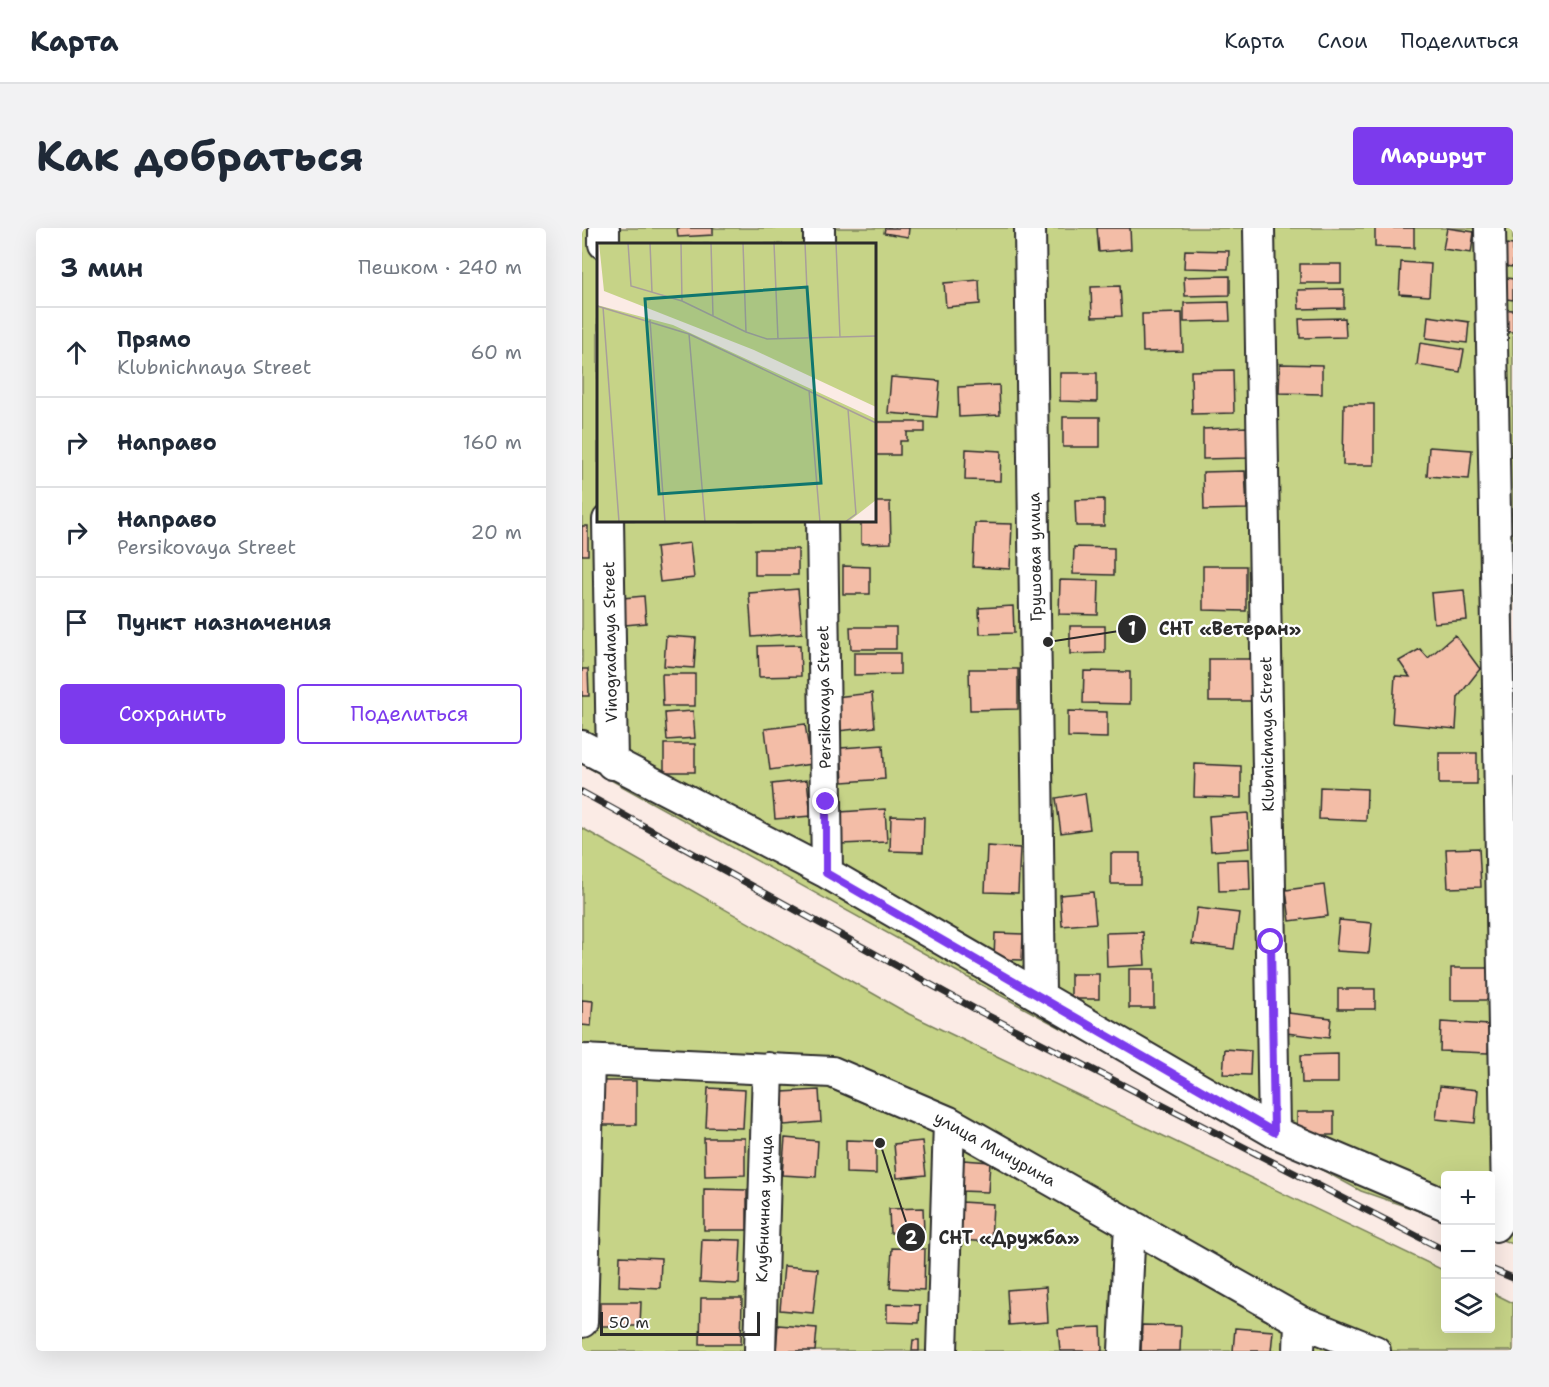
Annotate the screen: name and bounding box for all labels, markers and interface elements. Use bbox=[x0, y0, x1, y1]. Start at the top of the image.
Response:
text: Карта bbox=[30, 22, 119, 60]
text: Карта bbox=[1224, 27, 1284, 55]
text: Слои bbox=[1317, 27, 1368, 55]
text: Поделиться bbox=[1401, 27, 1519, 55]
button: Маршрут bbox=[1353, 127, 1513, 185]
text: Как добраться bbox=[36, 128, 364, 184]
inset map bbox=[597, 243, 876, 522]
text: 3 мин bbox=[60, 250, 143, 285]
text: Пешком · 240 m bbox=[358, 254, 522, 280]
text: Прямо bbox=[117, 325, 191, 354]
icon: ahead bbox=[60, 336, 93, 369]
text: 60 m bbox=[470, 339, 522, 365]
text: Klubnichnaya Street bbox=[117, 354, 311, 380]
icon: right bbox=[60, 426, 93, 459]
text: Направо bbox=[117, 428, 217, 457]
text: 160 m bbox=[463, 429, 522, 455]
street label: Грушовая улица bbox=[1023, 492, 1047, 622]
text: Направо bbox=[117, 505, 217, 534]
icon: right bbox=[60, 516, 93, 549]
text: 20 m bbox=[471, 519, 522, 545]
text: Persikovaya Street bbox=[117, 534, 296, 560]
street label: Vinogradnaya Street bbox=[598, 561, 622, 723]
icon: arrive bbox=[60, 606, 93, 639]
text: Пункт назначения bbox=[117, 608, 331, 637]
callout: СНТ «Ветеран» bbox=[1117, 611, 1313, 647]
text: 1 bbox=[1128, 617, 1136, 641]
text: СНТ «Ветеран» bbox=[1159, 617, 1301, 641]
street label: Persikovaya Street bbox=[812, 625, 836, 769]
street label: Klubnichnaya Street bbox=[1255, 656, 1279, 812]
button: Сохранить bbox=[60, 684, 285, 744]
button: Поделиться bbox=[297, 684, 522, 744]
route end bbox=[812, 788, 838, 814]
route start bbox=[1257, 928, 1283, 954]
street label: улица Мичурина bbox=[930, 1107, 1060, 1191]
street label: Клубничная улица bbox=[751, 1135, 777, 1283]
map controls bbox=[1441, 1171, 1495, 1333]
button: + bbox=[1441, 1171, 1495, 1225]
callout: СНТ «Дружба» bbox=[896, 1219, 1091, 1255]
button: − bbox=[1441, 1225, 1495, 1279]
text: 2 bbox=[905, 1226, 918, 1250]
text: СНТ «Дружба» bbox=[939, 1226, 1079, 1250]
button: layers bbox=[1441, 1279, 1495, 1333]
scale bar bbox=[600, 1309, 760, 1336]
text: 50 m bbox=[609, 1312, 649, 1333]

